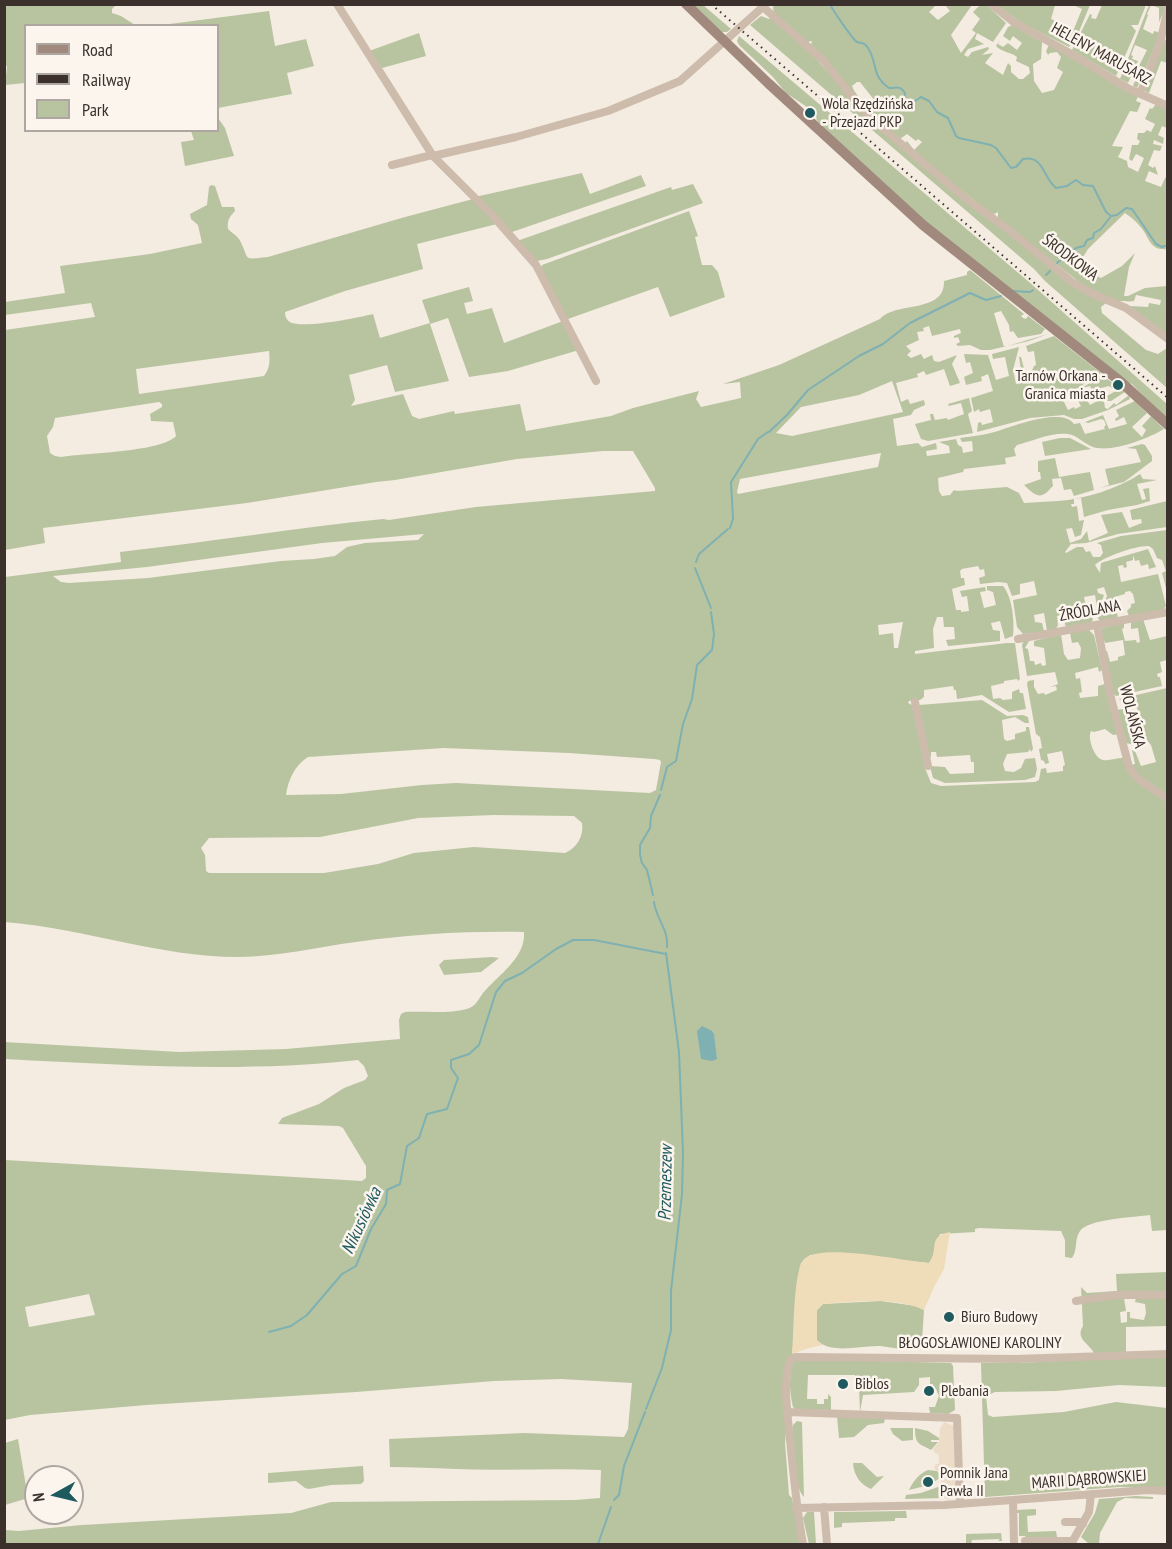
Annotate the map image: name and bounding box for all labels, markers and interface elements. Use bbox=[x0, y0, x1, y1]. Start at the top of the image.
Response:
street label: HELENY MARUSARZ bbox=[1048, 19, 1154, 89]
legend bbox=[24, 24, 219, 132]
text: Road bbox=[82, 38, 113, 61]
text: Railway bbox=[82, 68, 131, 91]
place label: Wola Rzędzińska - Przejazd PKP bbox=[822, 94, 913, 132]
text: Park bbox=[82, 98, 109, 121]
marker: Wola Rzędzińska - Przejazd PKP bbox=[803, 106, 817, 120]
street label: ŚRODKOWA bbox=[1038, 231, 1102, 285]
place label: Tarnów Orkana - Granica miasta bbox=[1016, 366, 1106, 404]
marker: Tarnów Orkana - Granica miasta bbox=[1111, 378, 1125, 392]
street label: ŹRÓDLANA bbox=[1058, 596, 1122, 626]
street label: WOLAŃSKA bbox=[1115, 684, 1149, 750]
water label: Przemeszew bbox=[655, 1145, 677, 1221]
water label: Nikusiówka bbox=[337, 1184, 387, 1258]
place label: Biuro Budowy bbox=[961, 1307, 1037, 1327]
marker: Biuro Budowy bbox=[942, 1310, 956, 1324]
street label: BŁOGOSŁAWIONEJ KAROLINY bbox=[899, 1333, 1061, 1353]
place label: Biblos bbox=[855, 1374, 889, 1394]
marker: Biblos bbox=[836, 1377, 850, 1391]
place label: Plebania bbox=[941, 1381, 989, 1401]
marker: Plebania bbox=[922, 1384, 936, 1398]
place label: Pomnik Jana Pawła II bbox=[940, 1463, 1008, 1501]
north arrow bbox=[24, 1465, 84, 1525]
street label: MARII DĄBROWSKIEJ bbox=[1031, 1466, 1147, 1494]
marker: Pomnik Jana Pawła II bbox=[921, 1475, 935, 1489]
text: N bbox=[28, 1492, 49, 1503]

